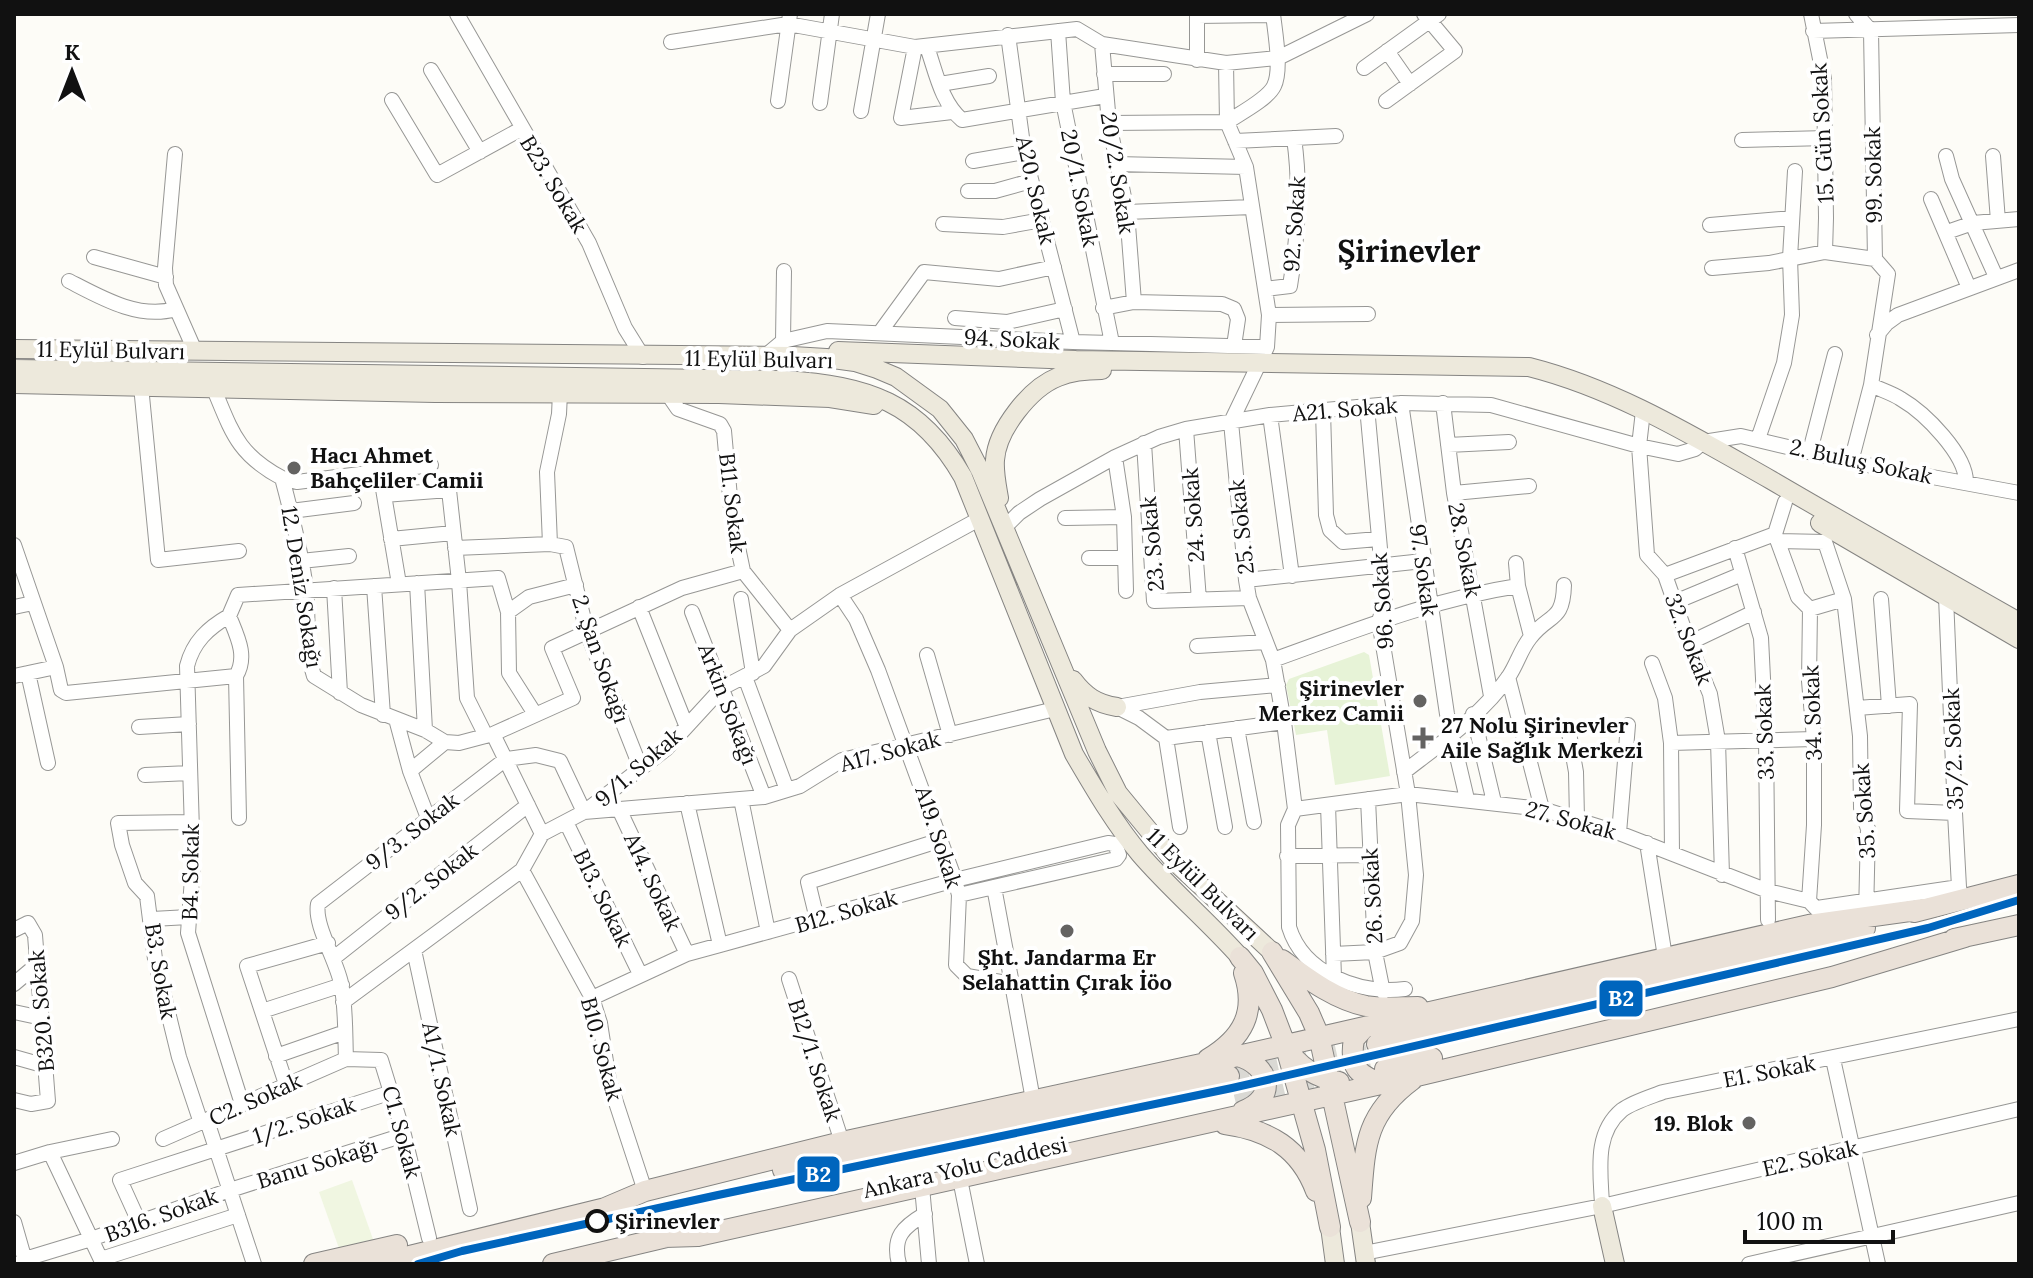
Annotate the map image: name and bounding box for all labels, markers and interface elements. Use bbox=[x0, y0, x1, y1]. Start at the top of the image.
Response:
north arrow bbox=[32, 32, 112, 112]
text: K bbox=[64, 38, 80, 66]
street label: 15. Gün Sokak bbox=[1804, 62, 1840, 204]
street label: 20/2. Sokak bbox=[1095, 110, 1141, 236]
street label: 99. Sokak bbox=[1858, 126, 1888, 224]
street label: 20/1. Sokak bbox=[1055, 127, 1105, 249]
street label: B23. Sokak bbox=[514, 130, 594, 238]
street label: A20. Sokak bbox=[1010, 132, 1062, 247]
street label: 92. Sokak bbox=[1277, 175, 1311, 273]
district label: Şirinevler bbox=[1338, 232, 1481, 270]
street label: 94. Sokak bbox=[963, 323, 1061, 356]
street label: 11 Eylül Bulvarı bbox=[37, 335, 185, 365]
street label: 11 Eylül Bulvarı bbox=[685, 344, 833, 374]
street label: A21. Sokak bbox=[1290, 390, 1399, 428]
street label: 2. Buluş Sokak bbox=[1787, 432, 1935, 490]
place label: Hacı Ahmet Bahçeliler Camii bbox=[310, 441, 483, 494]
street label: B11. Sokak bbox=[713, 451, 753, 555]
marker: Hacı Ahmet Bahçeliler Camii bbox=[285, 459, 303, 477]
street label: 24. Sokak bbox=[1176, 467, 1210, 563]
street label: 25. Sokak bbox=[1222, 478, 1260, 576]
street label: 23. Sokak bbox=[1134, 495, 1170, 593]
street label: 28. Sokak bbox=[1442, 500, 1488, 600]
street label: 12. Deniz Sokağı bbox=[275, 504, 329, 670]
street label: 97. Sokak bbox=[1404, 522, 1444, 618]
street label: 96. Sokak bbox=[1365, 551, 1399, 650]
street label: 32. Sokak bbox=[1659, 589, 1719, 689]
street label: 2. Şan Sokağı bbox=[566, 591, 636, 727]
street label: Arkin Sokağı bbox=[692, 638, 764, 769]
street label: 34. Sokak bbox=[1796, 665, 1828, 761]
place label: Şirinevler Merkez Camii bbox=[1258, 674, 1404, 727]
street label: 33. Sokak bbox=[1748, 683, 1780, 780]
street label: 35/2. Sokak bbox=[1937, 687, 1969, 810]
marker: Şirinevler Merkez Camii bbox=[1411, 692, 1429, 710]
place label: 27 Nolu Şirinevler Aile Sağlık Merkezi bbox=[1441, 711, 1643, 764]
street label: 9/1. Sokak bbox=[589, 721, 687, 812]
street label: A17. Sokak bbox=[836, 724, 943, 778]
marker: 27 Nolu Şirinevler Aile Sağlık Merkezi bbox=[1412, 727, 1434, 749]
street label: 35. Sokak bbox=[1847, 762, 1881, 860]
street label: A19. Sokak bbox=[909, 781, 969, 892]
street label: 9/3. Sokak bbox=[360, 786, 464, 876]
street label: 27. Sokak bbox=[1523, 795, 1619, 846]
street label: 11 Eylül Bulvarı bbox=[1141, 822, 1265, 946]
street label: B4. Sokak bbox=[175, 823, 205, 921]
street label: A14. Sokak bbox=[618, 827, 688, 936]
street label: 9/2. Sokak bbox=[379, 836, 483, 926]
street label: B13. Sokak bbox=[567, 844, 639, 952]
street label: 26. Sokak bbox=[1355, 847, 1388, 945]
street label: B12. Sokak bbox=[792, 883, 901, 939]
street label: B3. Sokak bbox=[139, 921, 183, 1022]
marker: Şht. Jandarma Er Selahattin Çırak İöo bbox=[1058, 922, 1076, 940]
place label: Şht. Jandarma Er Selahattin Çırak İöo bbox=[962, 943, 1172, 996]
street label: B320. Sokak bbox=[22, 949, 60, 1073]
line badge: B2 bbox=[1598, 979, 1644, 1018]
text: B2 bbox=[1608, 984, 1634, 1012]
street label: B10. Sokak bbox=[575, 994, 629, 1104]
street label: B12/1. Sokak bbox=[782, 995, 848, 1125]
street label: A1/1. Sokak bbox=[416, 1018, 468, 1139]
street label: E1. Sokak bbox=[1721, 1048, 1818, 1094]
street label: C2. Sokak bbox=[204, 1066, 306, 1132]
street label: C1. Sokak bbox=[376, 1083, 428, 1182]
street label: 1/2. Sokak bbox=[249, 1090, 359, 1150]
place label: 19. Blok bbox=[1654, 1109, 1733, 1137]
marker: 19. Blok bbox=[1740, 1114, 1758, 1132]
street label: Ankara Yolu Caddesi bbox=[859, 1130, 1070, 1204]
street label: Banu Sokağı bbox=[253, 1131, 381, 1195]
street label: E2. Sokak bbox=[1760, 1133, 1861, 1183]
line badge: B2 bbox=[796, 1155, 841, 1193]
text: B2 bbox=[805, 1160, 831, 1188]
street label: B316. Sokak bbox=[101, 1182, 221, 1248]
scale bar bbox=[1745, 1194, 1893, 1244]
text: 100 m bbox=[1757, 1206, 1823, 1237]
place label: Şirinevler bbox=[615, 1207, 720, 1235]
marker: Şirinevler bbox=[586, 1210, 608, 1232]

